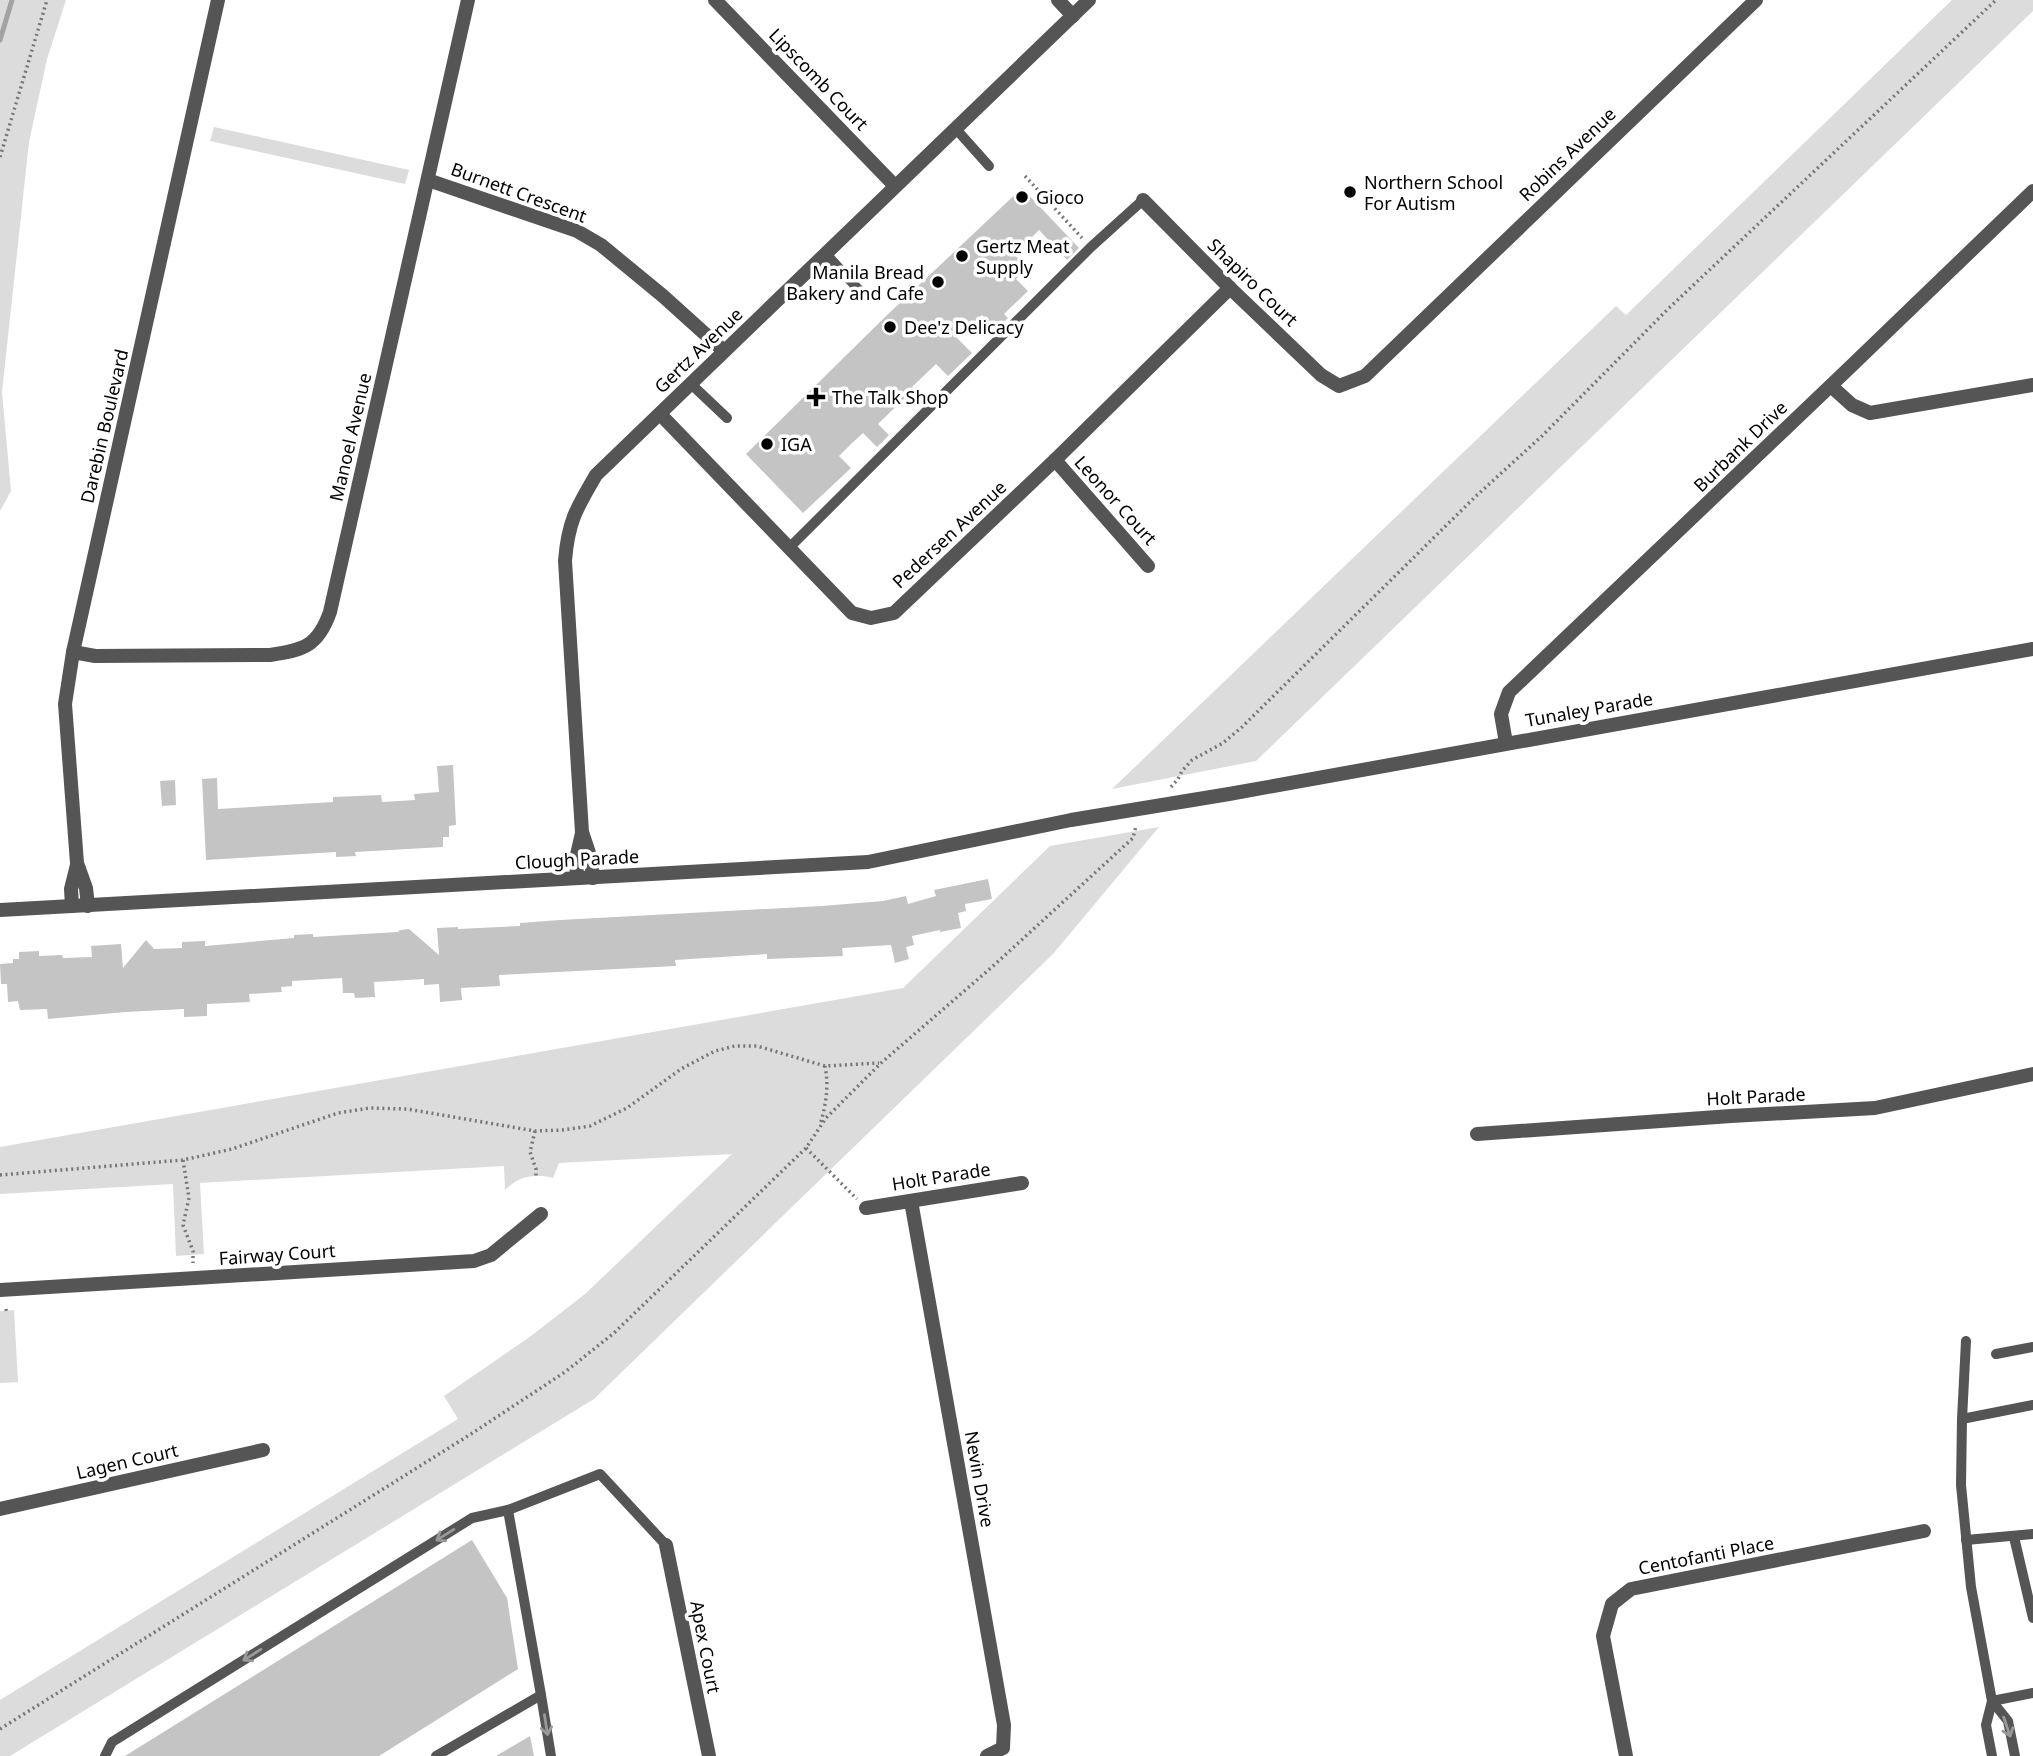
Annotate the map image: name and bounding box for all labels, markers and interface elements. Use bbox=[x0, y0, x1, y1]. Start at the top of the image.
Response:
street label: Lipscomb Court bbox=[764, 23, 874, 136]
street label: Robins Avenue bbox=[1514, 102, 1620, 206]
street label: Burnett Crescent bbox=[448, 156, 591, 228]
place label: Northern School For Autism bbox=[1364, 170, 1503, 215]
marker: Northern School For Autism bbox=[1342, 184, 1358, 200]
place label: Gioco bbox=[1036, 185, 1084, 209]
marker: Gioco bbox=[1014, 189, 1030, 205]
street label: Shapiro Court bbox=[1203, 233, 1304, 332]
place label: Gertz Meat Supply bbox=[976, 234, 1070, 279]
marker: Gertz Meat Supply bbox=[954, 248, 970, 264]
place label: Manila Bread Bakery and Cafe bbox=[786, 260, 924, 305]
marker: Manila Bread Bakery and Cafe bbox=[930, 274, 946, 290]
street label: Gertz Avenue bbox=[649, 302, 747, 398]
place label: Dee'z Delicacy bbox=[904, 315, 1024, 339]
marker: Dee'z Delicacy bbox=[882, 319, 898, 335]
street label: Darebin Boulevard bbox=[75, 347, 133, 505]
street label: Manoel Avenue bbox=[324, 370, 376, 504]
place label: The Talk Shop bbox=[832, 385, 949, 409]
marker: The Talk Shop bbox=[806, 387, 826, 407]
street label: Burbank Drive bbox=[1688, 395, 1792, 497]
place label: IGA bbox=[781, 432, 812, 456]
marker: IGA bbox=[759, 436, 775, 452]
street label: Leonor Court bbox=[1070, 450, 1163, 550]
street label: Pedersen Avenue bbox=[887, 475, 1011, 593]
street label: Tunaley Parade bbox=[1523, 686, 1655, 732]
street label: Clough Parade bbox=[514, 844, 640, 874]
street label: Holt Parade bbox=[1706, 1081, 1806, 1111]
street label: Holt Parade bbox=[890, 1156, 992, 1196]
street label: Fairway Court bbox=[218, 1238, 337, 1270]
street label: Nevin Drive bbox=[960, 1429, 1000, 1529]
street label: Lagen Court bbox=[74, 1438, 181, 1484]
one-way arrow bbox=[436, 1528, 456, 1542]
street label: Centofanti Place bbox=[1636, 1530, 1776, 1580]
street label: Apex Court bbox=[685, 1599, 727, 1696]
one-way arrow bbox=[243, 1648, 263, 1662]
one-way arrow bbox=[540, 1714, 553, 1736]
one-way arrow bbox=[2002, 1715, 2014, 1737]

